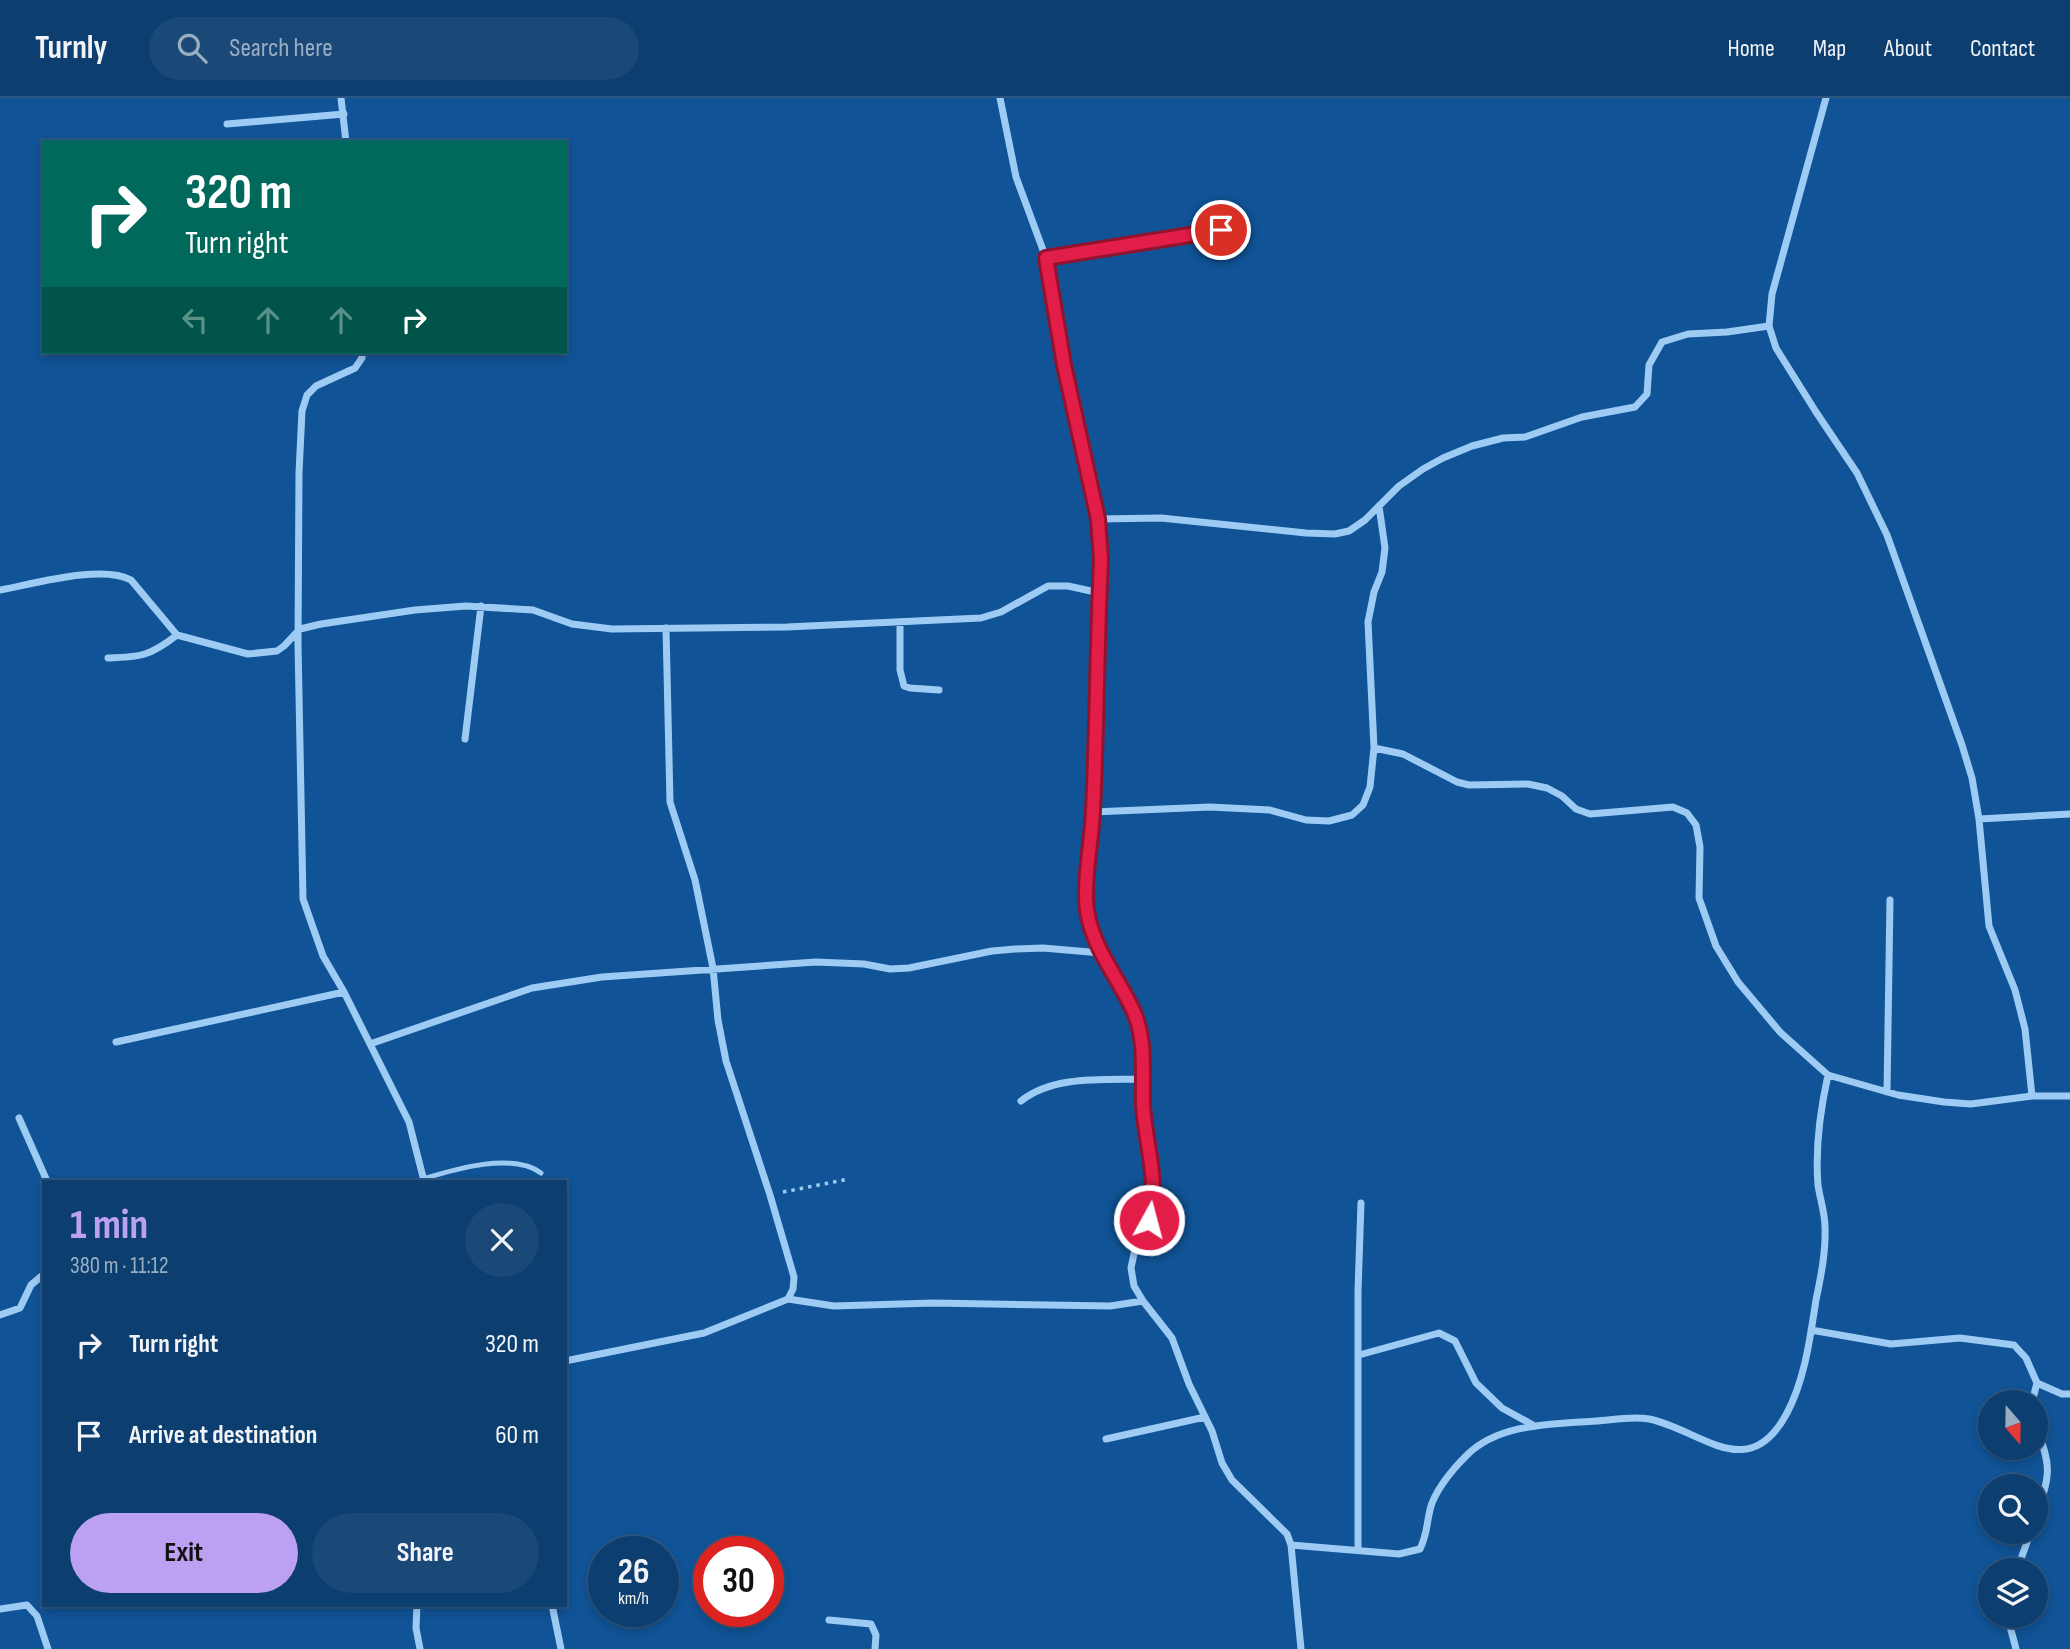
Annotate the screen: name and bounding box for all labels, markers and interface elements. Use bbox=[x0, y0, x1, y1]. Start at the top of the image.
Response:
search box bbox=[149, 17, 639, 80]
text: Turnly bbox=[35, 28, 107, 68]
icon: search bbox=[173, 29, 211, 67]
text: Search here bbox=[229, 33, 333, 64]
text: Home bbox=[1727, 34, 1775, 63]
text: Map bbox=[1813, 34, 1846, 63]
text: About bbox=[1884, 34, 1932, 63]
text: Contact bbox=[1970, 34, 2035, 63]
text: 320 m bbox=[185, 164, 292, 223]
icon: right bbox=[70, 168, 161, 259]
pin bbox=[1191, 200, 1251, 260]
icon: arrive bbox=[1202, 211, 1240, 249]
text: Turn right bbox=[185, 224, 289, 263]
icon: left bbox=[176, 301, 214, 339]
icon: ahead bbox=[249, 301, 287, 339]
icon: ahead bbox=[322, 301, 360, 339]
icon: right bbox=[395, 301, 433, 339]
position arrow bbox=[1112, 1183, 1186, 1257]
text: 1 min bbox=[70, 1200, 148, 1251]
button: close bbox=[465, 1203, 539, 1277]
text: 380 m · 11:12 bbox=[70, 1252, 169, 1280]
icon: right bbox=[70, 1326, 108, 1364]
text: Turn right bbox=[129, 1329, 218, 1360]
text: 320 m bbox=[485, 1329, 539, 1360]
north arrow bbox=[1978, 1390, 2048, 1460]
map controls bbox=[1978, 1390, 2048, 1628]
icon: arrive bbox=[70, 1417, 108, 1455]
text: Arrive at destination bbox=[129, 1420, 317, 1451]
text: 60 m bbox=[495, 1420, 539, 1451]
button: search bbox=[1978, 1474, 2048, 1544]
button: Exit bbox=[70, 1513, 298, 1593]
button: Share bbox=[312, 1513, 539, 1593]
speed limit sign: 30 bbox=[693, 1536, 784, 1627]
text: 26 bbox=[618, 1551, 649, 1594]
button: layers bbox=[1978, 1558, 2048, 1628]
text: km/h bbox=[618, 1588, 649, 1609]

